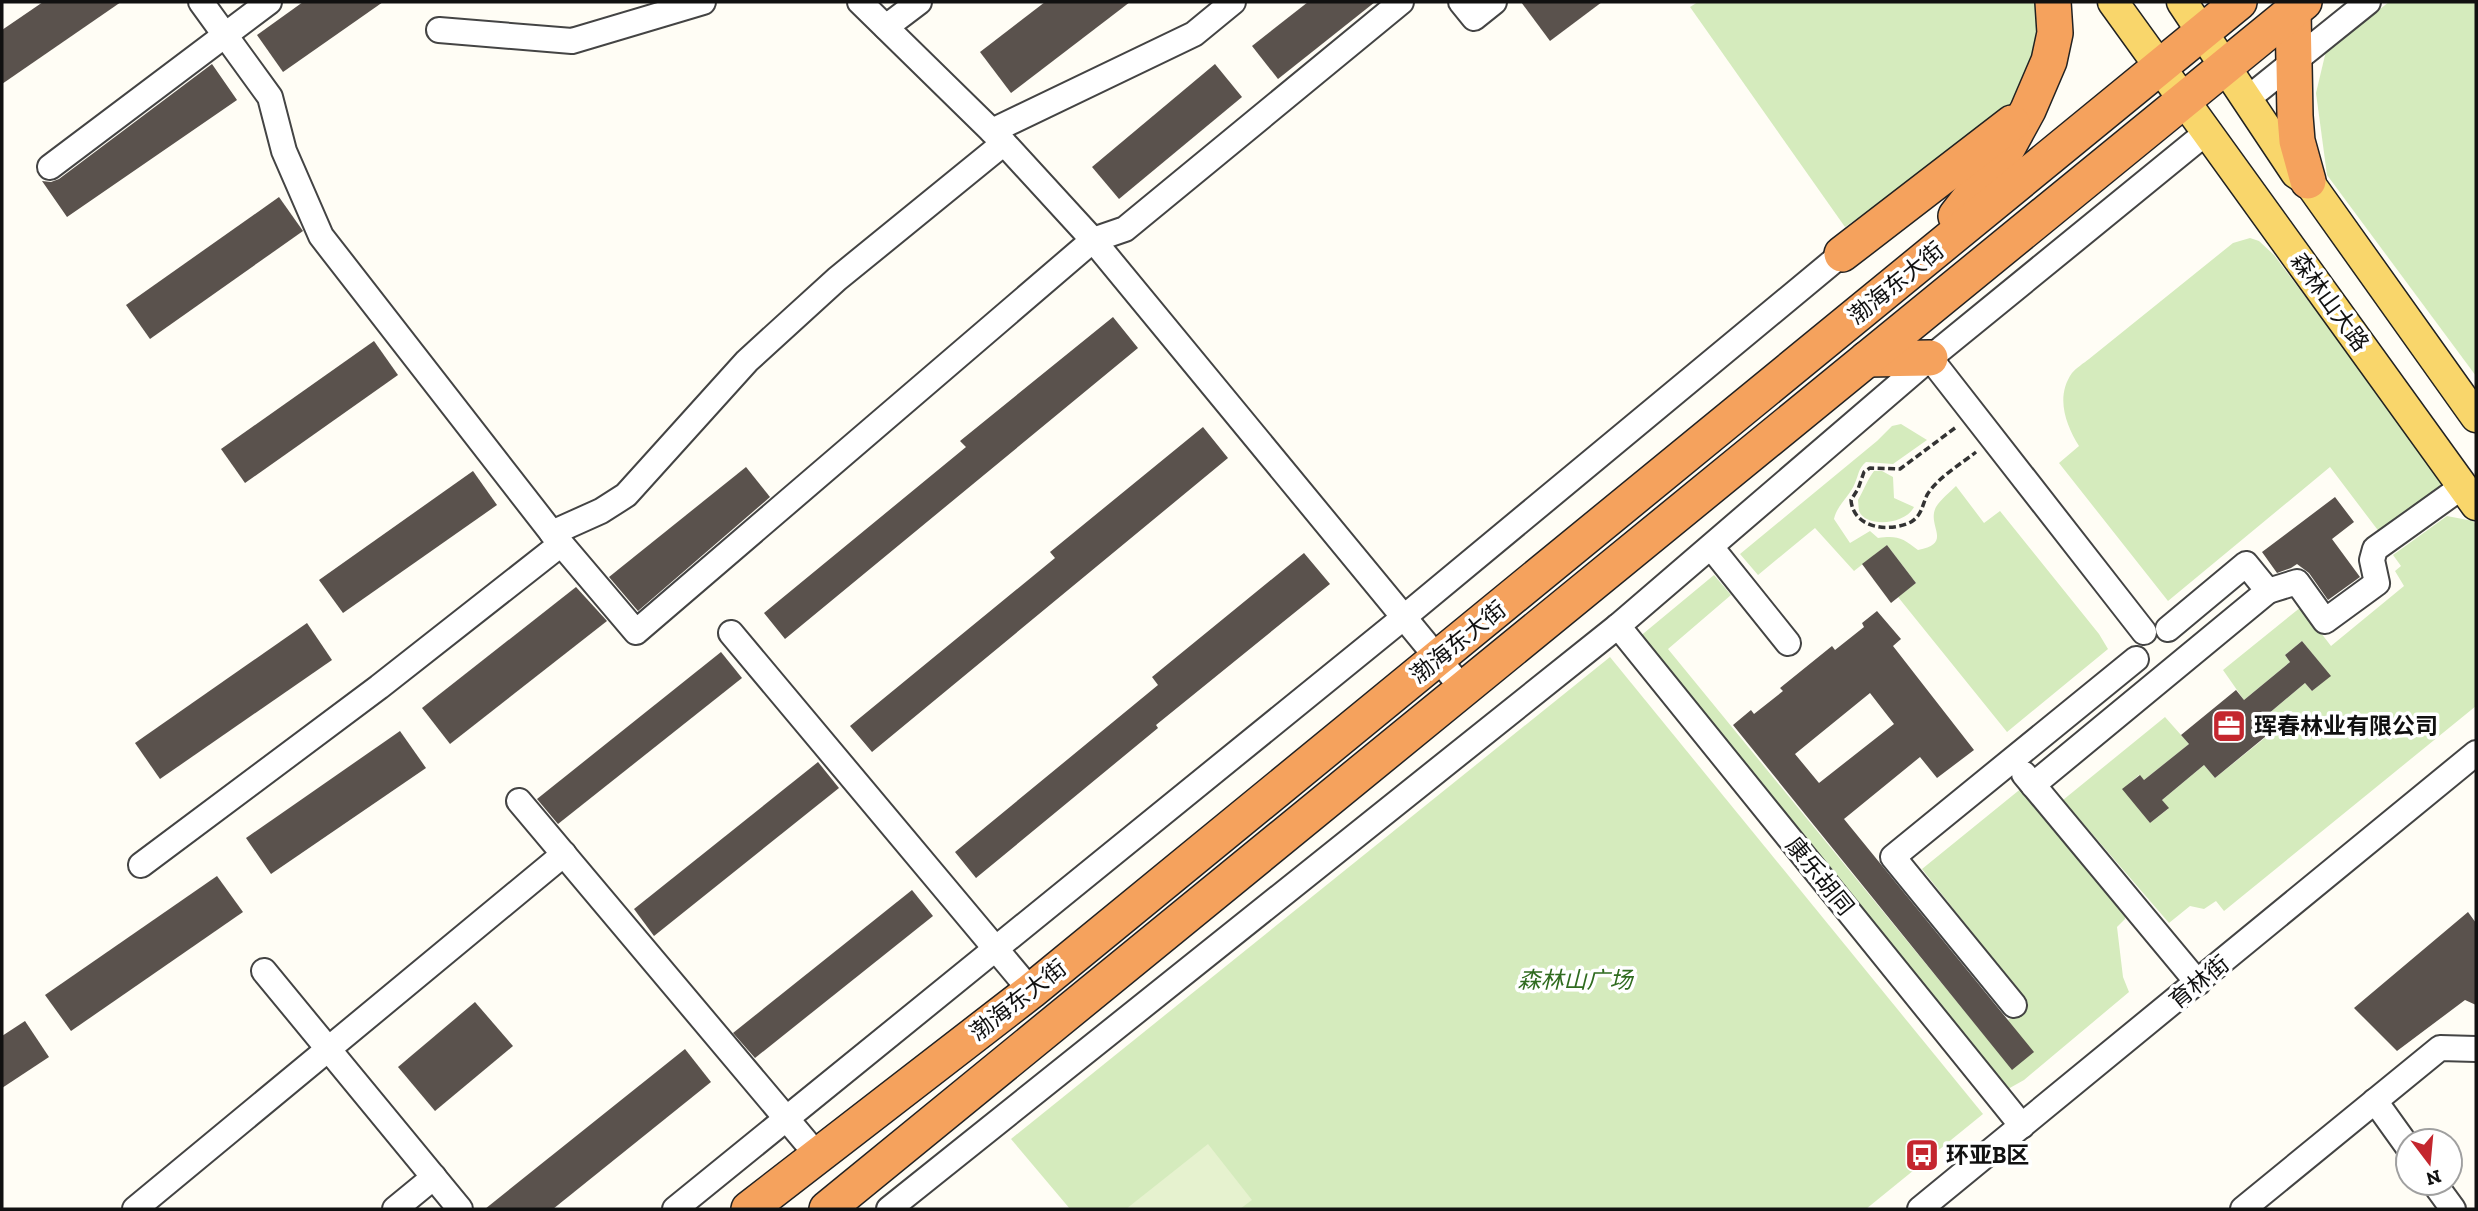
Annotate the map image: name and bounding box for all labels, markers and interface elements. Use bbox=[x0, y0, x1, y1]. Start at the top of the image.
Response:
street label: 渤海东大街 bbox=[1843, 236, 1949, 330]
street label: 森林山大路 bbox=[2285, 247, 2375, 357]
street label: 渤海东大街 bbox=[1405, 595, 1511, 689]
office icon: 珲春林业有限公司 bbox=[2210, 707, 2248, 745]
place label: 珲春林业有限公司 bbox=[2254, 712, 2438, 740]
street label: 康乐胡同 bbox=[1780, 831, 1860, 921]
street label: 育林街 bbox=[2163, 949, 2235, 1015]
street label: 渤海东大街 bbox=[964, 954, 1072, 1046]
park label: 森林山广场 bbox=[1518, 966, 1635, 994]
north arrow bbox=[2394, 1127, 2464, 1197]
bus stop icon: 环亚B区 bbox=[1903, 1136, 1941, 1174]
place label: 环亚B区 bbox=[1946, 1141, 2029, 1169]
text: N bbox=[2423, 1165, 2444, 1191]

